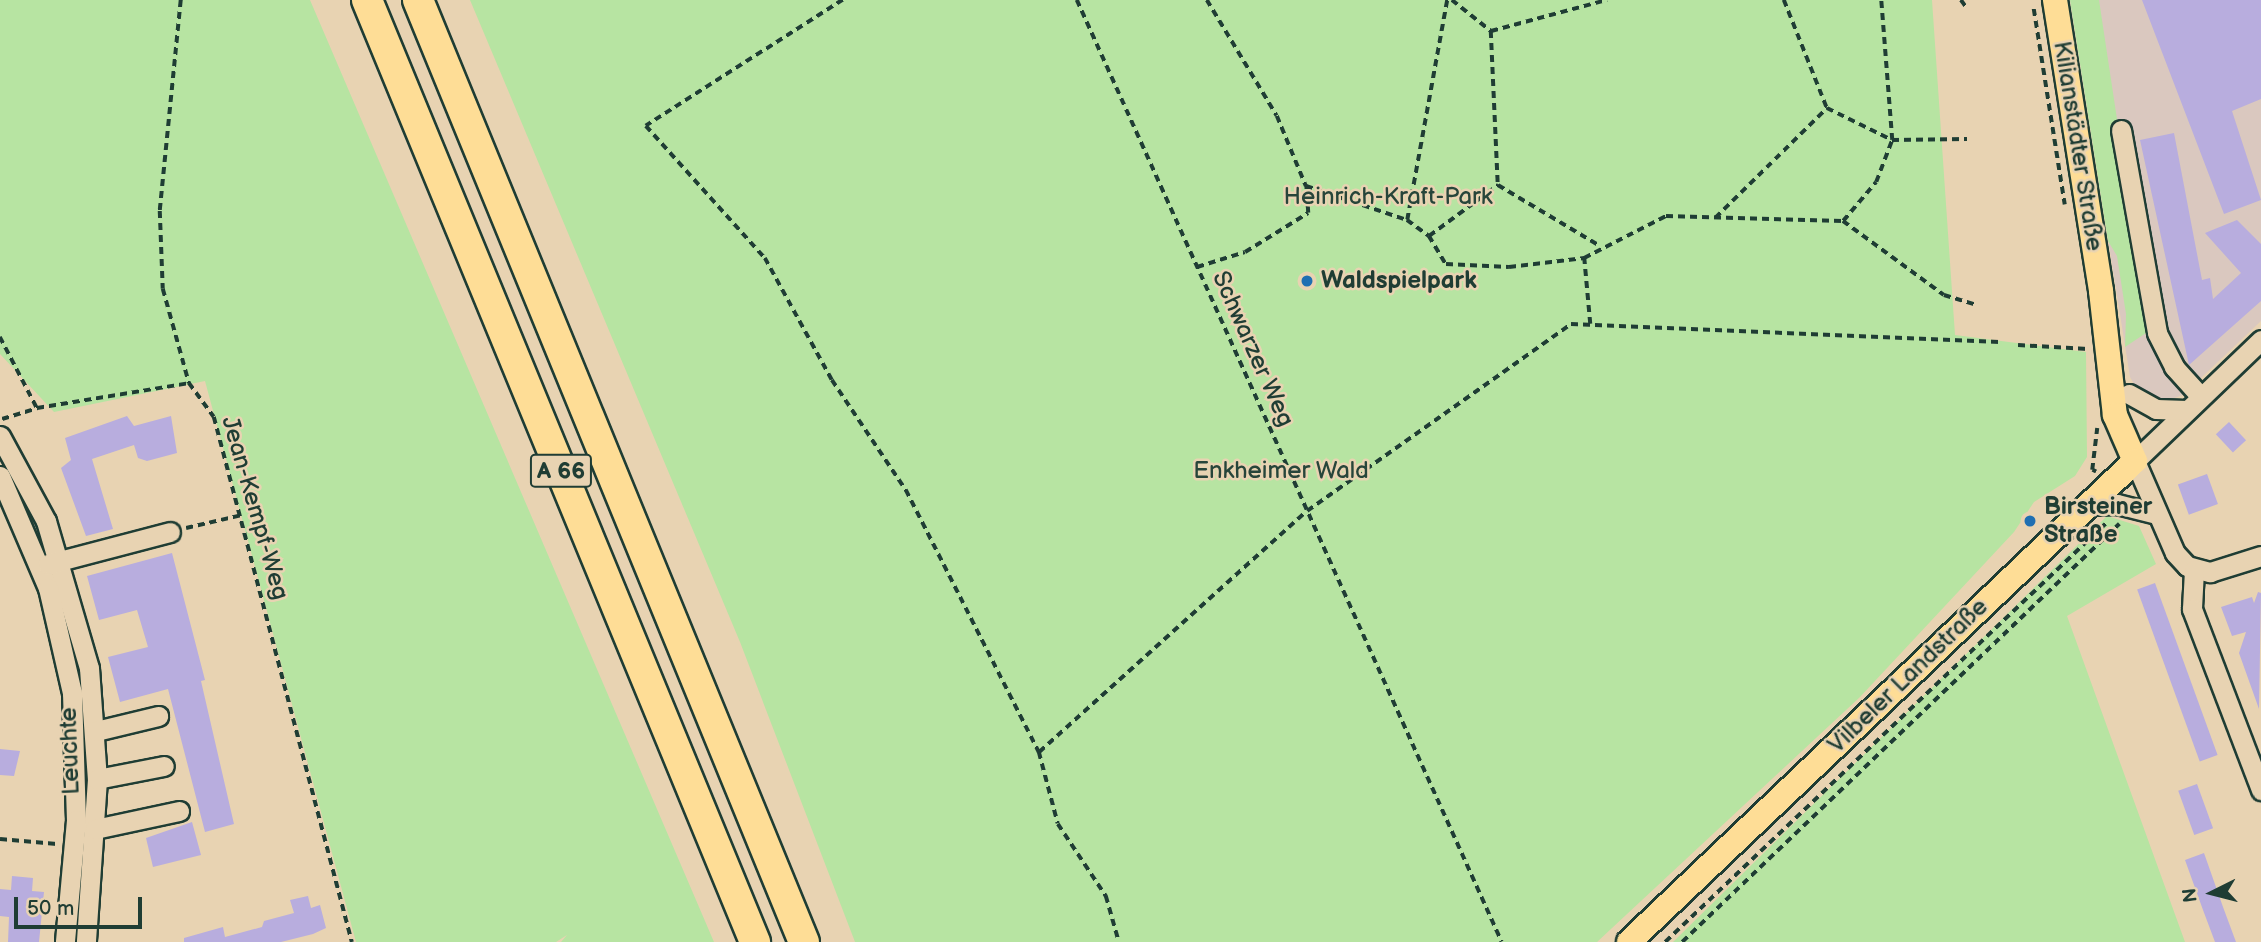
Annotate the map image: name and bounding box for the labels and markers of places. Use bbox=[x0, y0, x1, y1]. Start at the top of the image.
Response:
place label: Waldspielpark bbox=[1321, 267, 1477, 295]
marker: Waldspielpark bbox=[1299, 273, 1315, 289]
place label: Birsteiner Straße bbox=[2044, 493, 2152, 549]
marker: Birsteiner Straße bbox=[2022, 513, 2038, 529]

